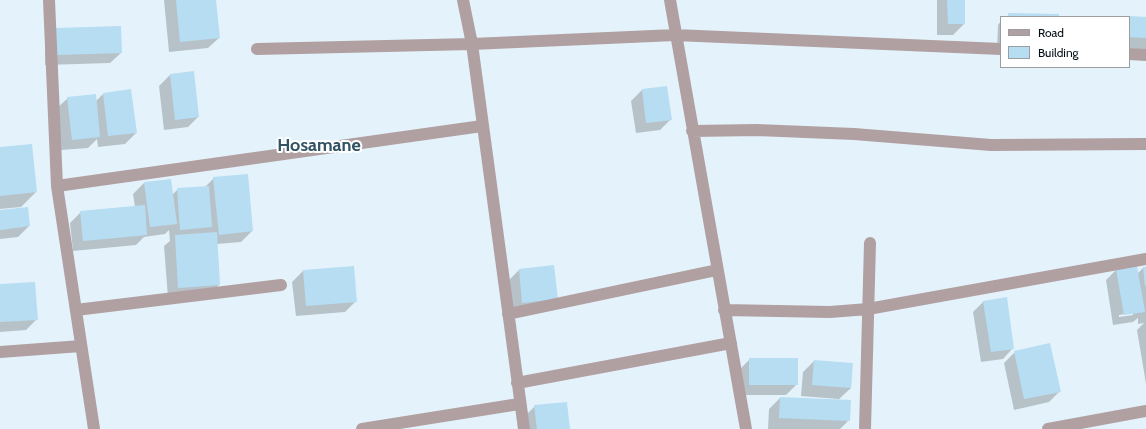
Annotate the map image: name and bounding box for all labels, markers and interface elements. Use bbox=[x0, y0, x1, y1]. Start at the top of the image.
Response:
legend bbox=[1000, 16, 1130, 68]
text: Road bbox=[1038, 25, 1064, 40]
text: Building bbox=[1038, 45, 1079, 60]
district label: Hosamane bbox=[277, 135, 361, 157]

